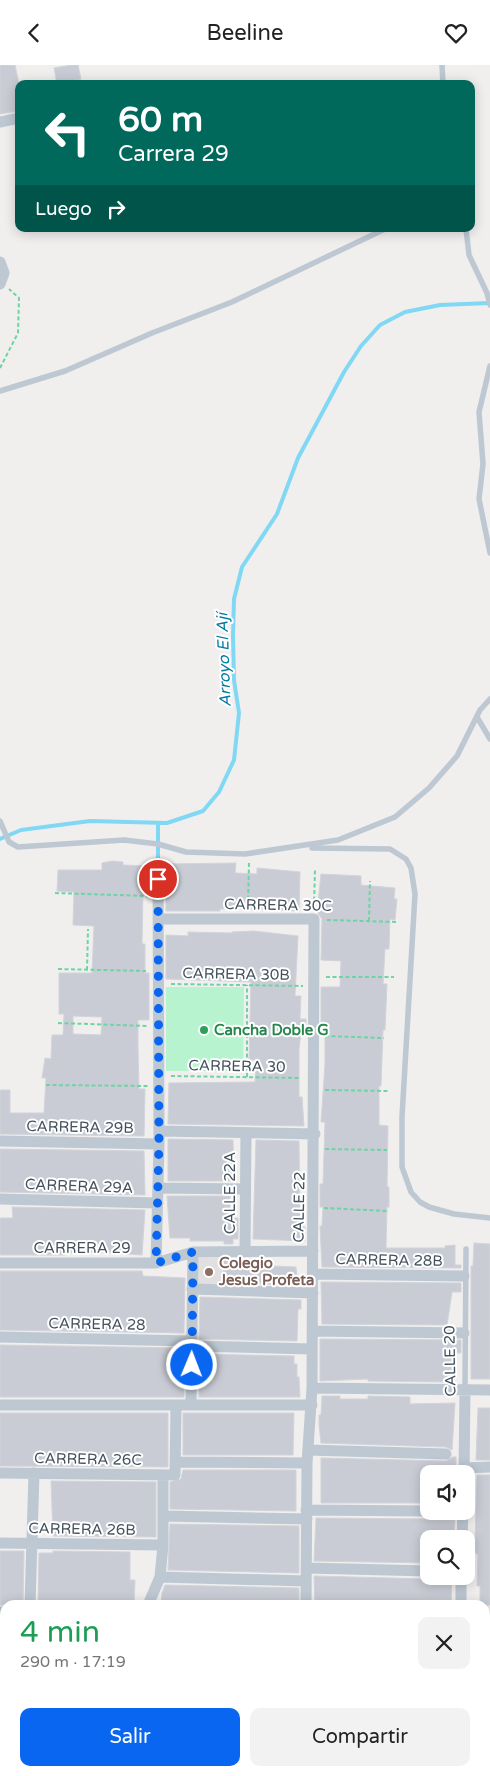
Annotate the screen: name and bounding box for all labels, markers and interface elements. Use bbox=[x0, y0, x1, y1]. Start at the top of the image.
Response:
icon: back bbox=[20, 19, 48, 47]
icon: heart bbox=[442, 19, 470, 47]
text: Beeline bbox=[207, 20, 283, 46]
text: 60 m bbox=[118, 99, 203, 141]
icon: left bbox=[35, 100, 100, 165]
text: Carrera 29 bbox=[118, 141, 229, 167]
icon: right bbox=[102, 195, 130, 223]
text: Luego bbox=[35, 198, 92, 220]
water label: Arroyo El Ají bbox=[212, 610, 236, 707]
pin bbox=[137, 858, 179, 900]
icon: arrive bbox=[144, 865, 172, 893]
street label: CARRERA 30C bbox=[224, 895, 332, 915]
street label: CARRERA 30B bbox=[182, 964, 290, 984]
place label: Cancha Doble G bbox=[214, 1021, 329, 1039]
marker: Cancha Doble G bbox=[198, 1024, 210, 1036]
street label: CARRERA 30 bbox=[188, 1056, 286, 1076]
street label: CARRERA 29B bbox=[26, 1117, 134, 1137]
street label: CALLE 22A bbox=[221, 1152, 239, 1234]
street label: CALLE 22 bbox=[289, 1171, 309, 1243]
street label: CARRERA 29A bbox=[25, 1175, 133, 1197]
street label: CARRERA 29 bbox=[33, 1239, 131, 1257]
street label: CARRERA 28B bbox=[335, 1250, 443, 1270]
place label: Colegio Jesus Profeta bbox=[218, 1254, 314, 1289]
marker: Colegio Jesus Profeta bbox=[203, 1266, 215, 1278]
street label: CARRERA 28 bbox=[48, 1314, 146, 1334]
street label: CALLE 20 bbox=[440, 1325, 460, 1397]
position arrow bbox=[165, 1338, 217, 1390]
street label: CARRERA 26C bbox=[34, 1449, 142, 1469]
map controls bbox=[420, 1465, 475, 1585]
button: sound bbox=[420, 1465, 475, 1520]
street label: CARRERA 26B bbox=[28, 1519, 136, 1539]
button: search bbox=[420, 1530, 475, 1585]
text: 4 min bbox=[20, 1614, 100, 1651]
button: close bbox=[418, 1617, 470, 1669]
text: 290 m · 17:19 bbox=[20, 1652, 126, 1672]
button: Salir bbox=[20, 1708, 240, 1766]
button: Compartir bbox=[250, 1708, 470, 1766]

